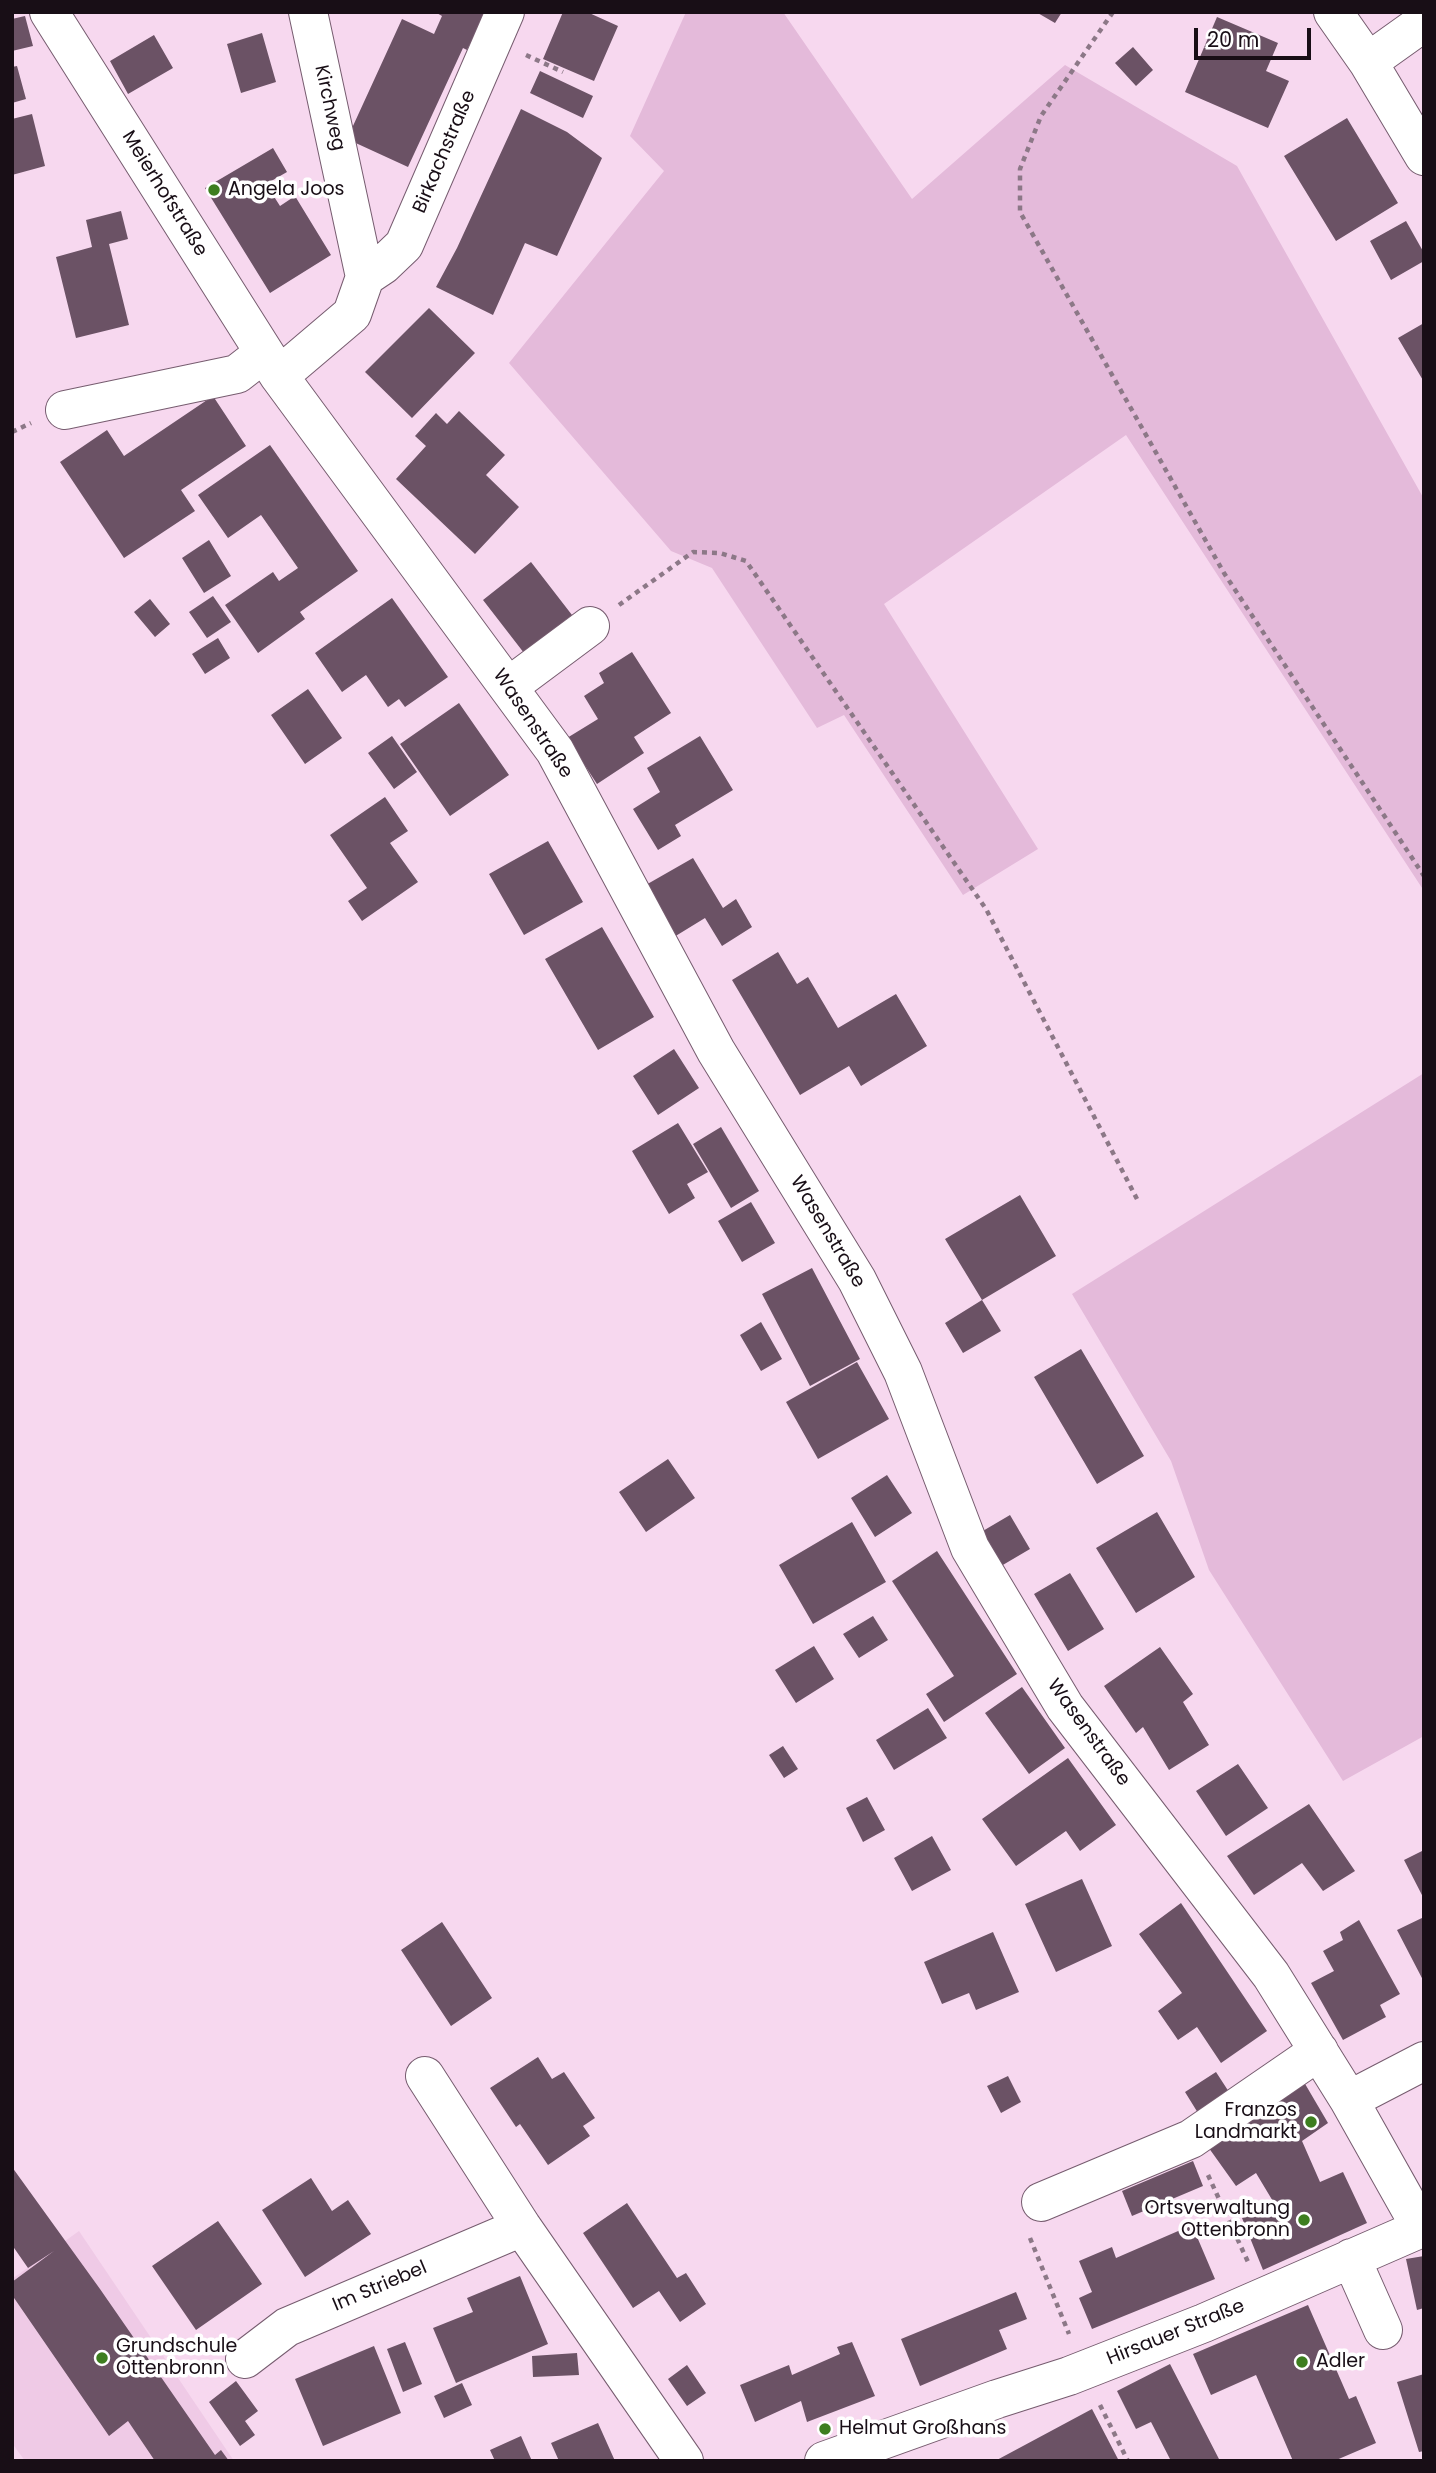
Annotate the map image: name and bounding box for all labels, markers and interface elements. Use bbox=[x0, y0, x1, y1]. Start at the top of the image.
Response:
scale bar bbox=[1198, 14, 1315, 58]
text: 20 m bbox=[1207, 25, 1260, 54]
street label: Kirchweg bbox=[309, 63, 349, 153]
street label: Birkachstraße bbox=[409, 87, 481, 217]
street label: Meierhofstraße bbox=[116, 127, 212, 261]
place label: Angela Joos bbox=[228, 179, 344, 201]
marker: Angela Joos bbox=[206, 182, 222, 198]
street label: Wasenstraße bbox=[487, 665, 577, 783]
street label: Wasenstraße bbox=[785, 1172, 869, 1292]
street label: Wasenstraße bbox=[1042, 1675, 1134, 1791]
place label: Franzos Landmarkt bbox=[1195, 2100, 1297, 2144]
marker: Franzos Landmarkt bbox=[1303, 2114, 1319, 2130]
place label: Ortsverwaltung Ottenbronn bbox=[1144, 2198, 1290, 2242]
marker: Ortsverwaltung Ottenbronn bbox=[1296, 2212, 1312, 2228]
street label: Im Striebel bbox=[329, 2257, 431, 2317]
street label: Hirsauer Straße bbox=[1104, 2295, 1248, 2371]
place label: Grundschule Ottenbronn bbox=[116, 2336, 237, 2380]
marker: Grundschule Ottenbronn bbox=[94, 2350, 110, 2366]
place label: Adler bbox=[1316, 2351, 1365, 2373]
marker: Adler bbox=[1294, 2354, 1310, 2370]
place label: Helmut Großhans bbox=[839, 2418, 1006, 2440]
marker: Helmut Großhans bbox=[817, 2421, 833, 2437]

